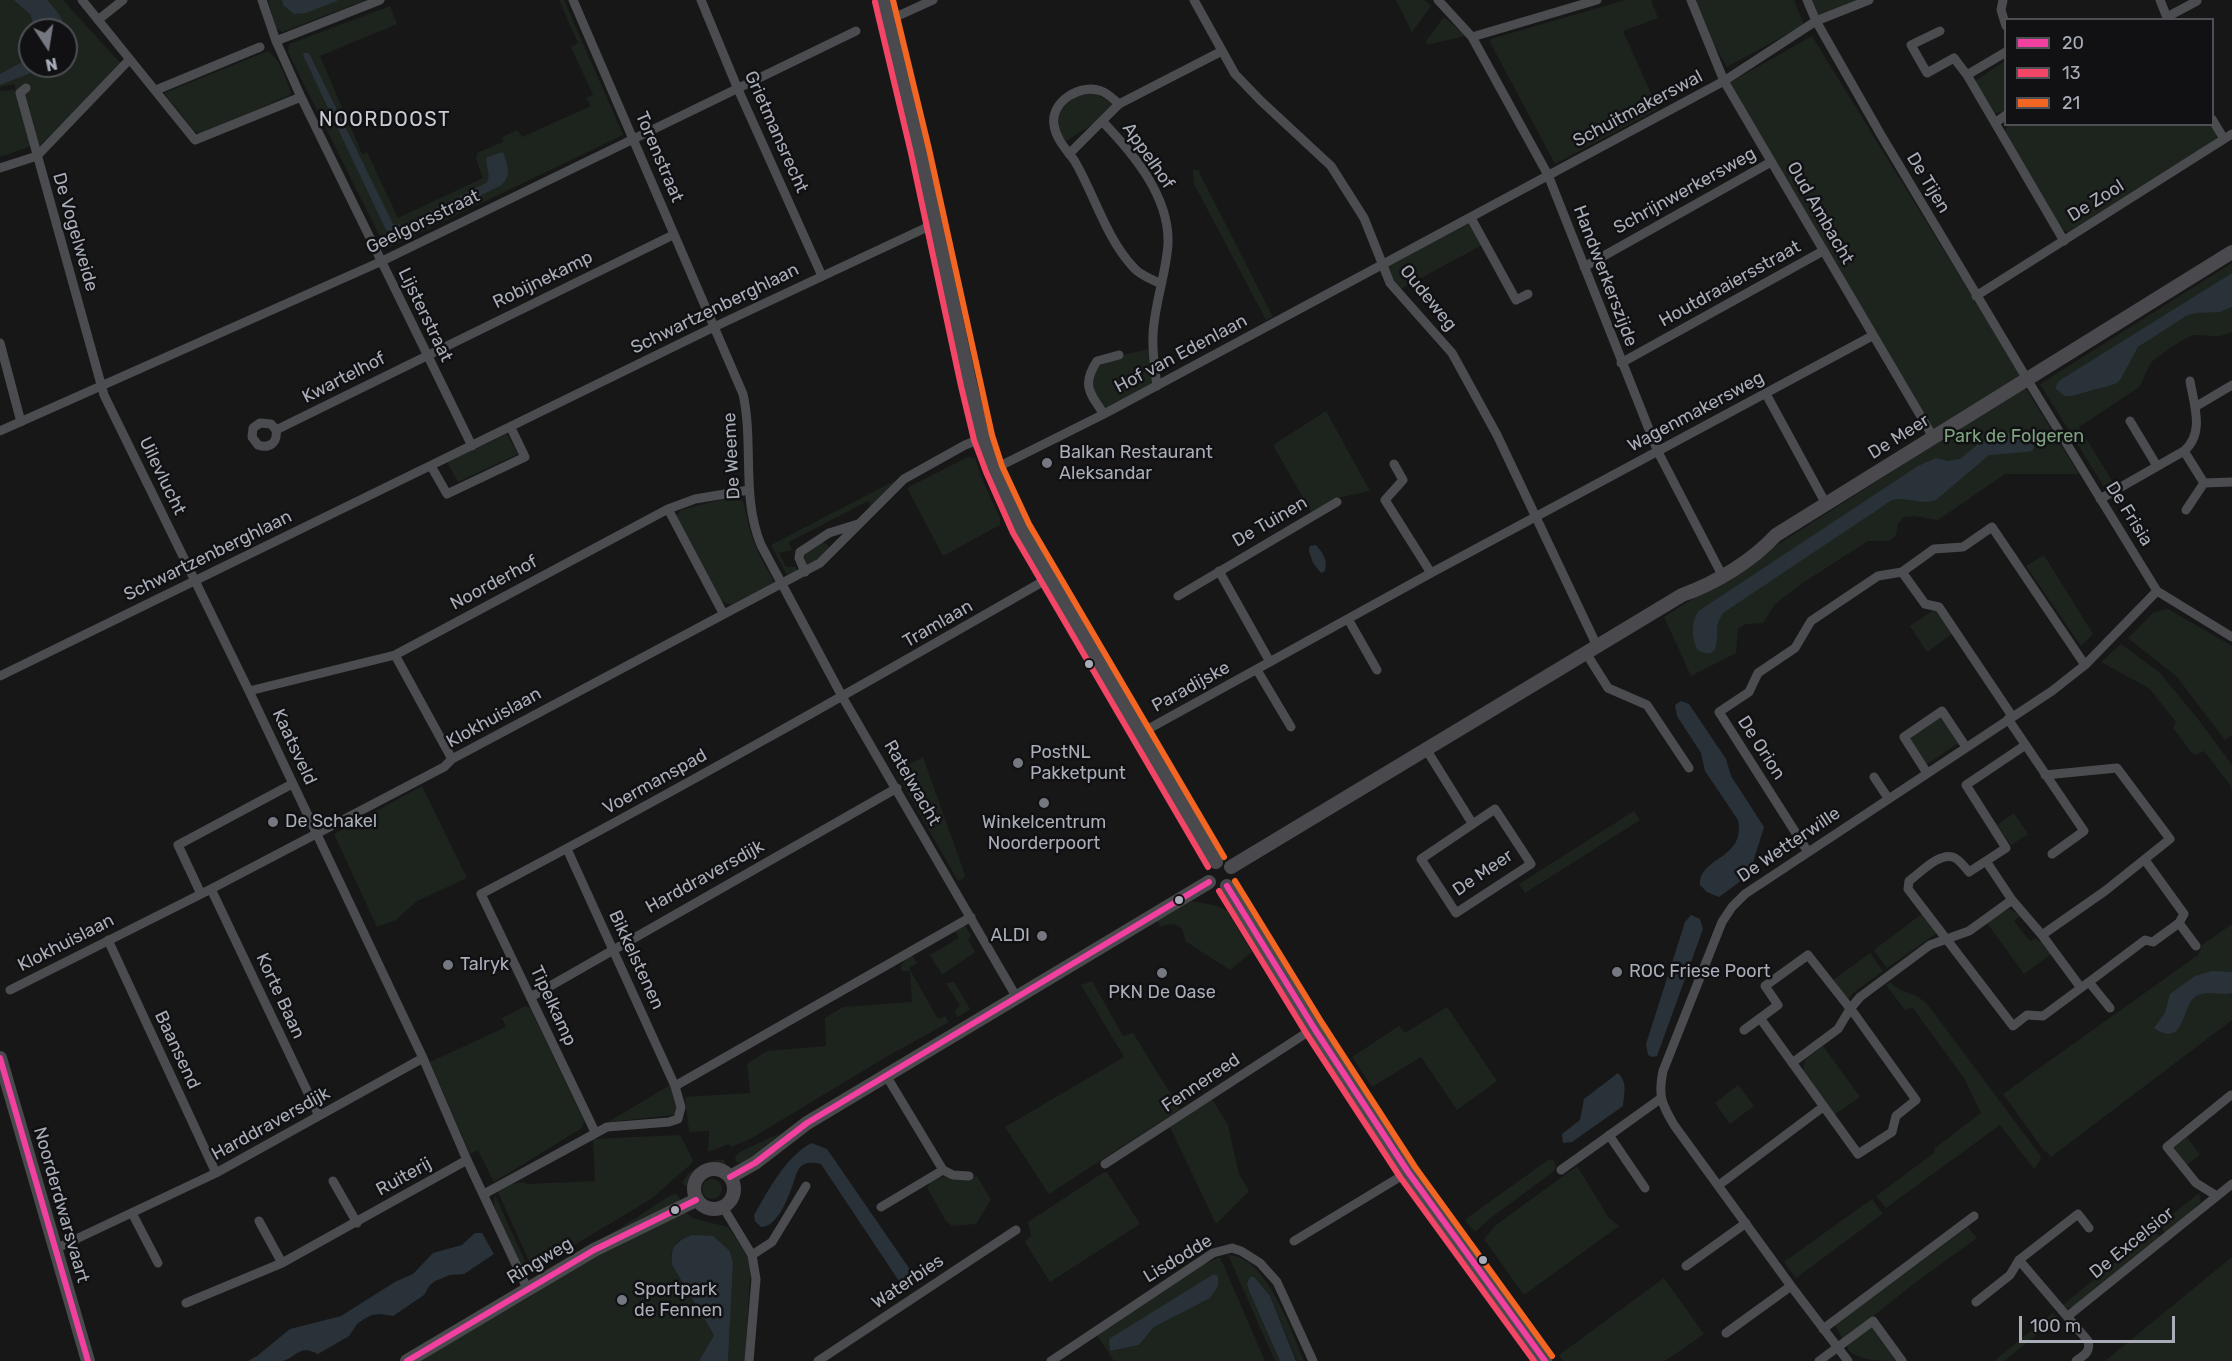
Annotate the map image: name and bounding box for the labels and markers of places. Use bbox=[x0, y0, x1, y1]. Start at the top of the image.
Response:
place label: Balkan Restaurant Aleksandar bbox=[1059, 442, 1213, 484]
marker: Balkan Restaurant Aleksandar bbox=[1040, 456, 1054, 470]
unlabelled marker bbox=[1083, 658, 1095, 670]
place label: PostNL Pakketpunt bbox=[1030, 742, 1126, 784]
marker: PostNL Pakketpunt bbox=[1011, 756, 1025, 770]
marker: Winkelcentrum Noorderpoort bbox=[1037, 796, 1051, 810]
place label: De Schakel bbox=[285, 811, 377, 833]
place label: Winkelcentrum Noorderpoort bbox=[982, 812, 1106, 854]
marker: De Schakel bbox=[266, 815, 280, 829]
unlabelled marker bbox=[1173, 894, 1185, 906]
place label: ALDI bbox=[990, 925, 1030, 947]
marker: ALDI bbox=[1035, 929, 1049, 943]
place label: Talryk bbox=[460, 954, 509, 976]
marker: Talryk bbox=[441, 958, 455, 972]
place label: ROC Friese Poort bbox=[1629, 961, 1771, 983]
marker: ROC Friese Poort bbox=[1610, 965, 1624, 979]
marker: PKN De Oase bbox=[1155, 966, 1169, 980]
place label: PKN De Oase bbox=[1108, 982, 1216, 1004]
unlabelled marker bbox=[669, 1204, 681, 1216]
unlabelled marker bbox=[1477, 1254, 1489, 1266]
place label: Sportpark de Fennen bbox=[634, 1279, 722, 1322]
marker: Sportpark de Fennen bbox=[615, 1293, 629, 1307]

